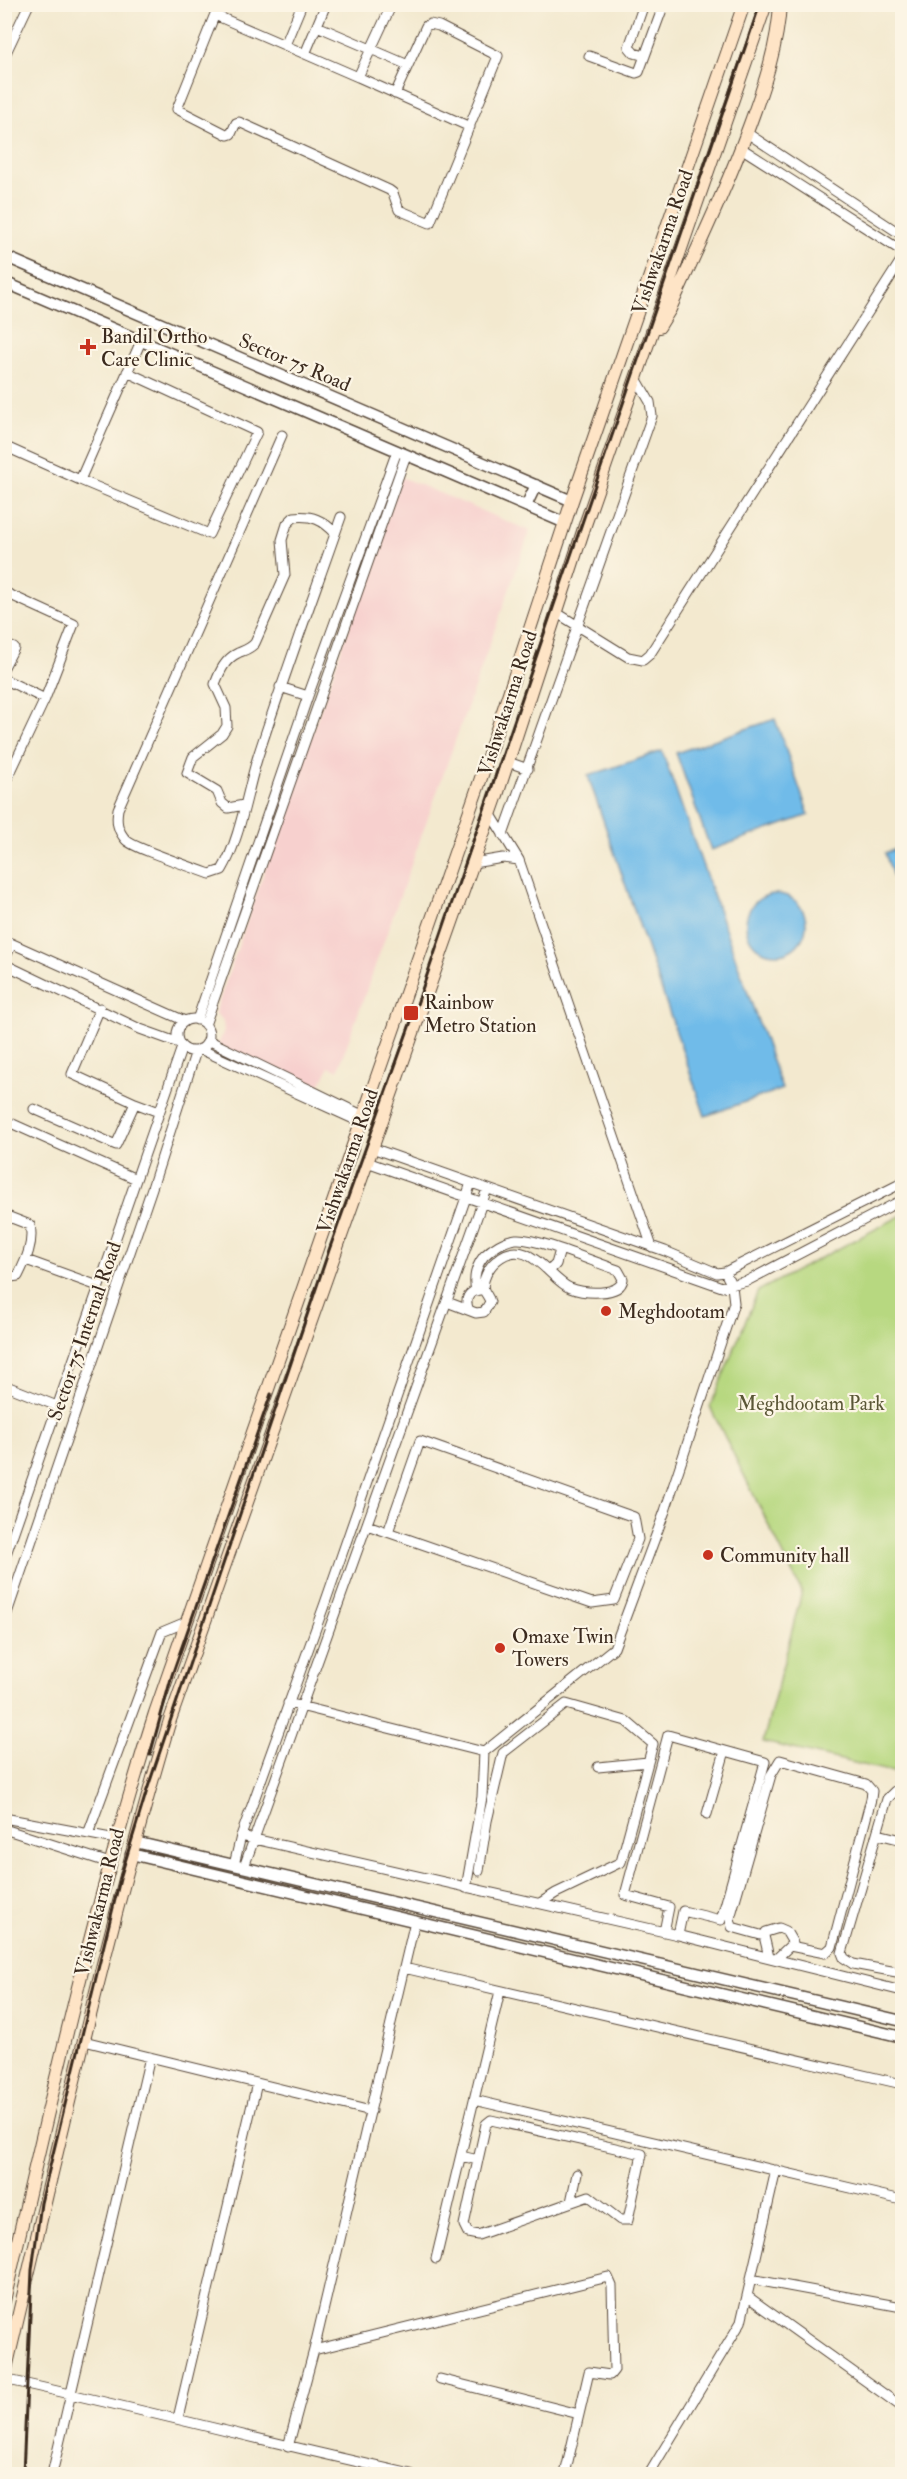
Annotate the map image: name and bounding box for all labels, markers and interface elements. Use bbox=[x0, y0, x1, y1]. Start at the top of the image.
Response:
street label: Vishwakarma Road bbox=[626, 166, 699, 318]
place label: Bandil Ortho Care Clinic bbox=[101, 324, 207, 372]
street label: Sector 75 Road bbox=[235, 328, 355, 397]
marker: Bandil Ortho Care Clinic bbox=[79, 338, 97, 356]
street label: Vishwakarma Road bbox=[472, 627, 543, 779]
place label: Rainbow Metro Station bbox=[424, 990, 537, 1038]
marker: Rainbow Metro Station bbox=[402, 1004, 420, 1022]
street label: Vishwakarma Road bbox=[311, 1085, 384, 1237]
street label: Sector 75 Internal Road bbox=[42, 1238, 127, 1424]
place label: Meghdootam bbox=[618, 1299, 726, 1324]
marker: Meghdootam bbox=[599, 1304, 613, 1318]
park label: Meghdootam Park bbox=[737, 1391, 885, 1416]
place label: Community hall bbox=[720, 1543, 849, 1568]
marker: Community hall bbox=[701, 1548, 715, 1562]
place label: Omaxe Twin Towers bbox=[512, 1624, 614, 1672]
marker: Omaxe Twin Towers bbox=[493, 1641, 507, 1655]
street label: Vishwakarma Road bbox=[69, 1825, 130, 1979]

